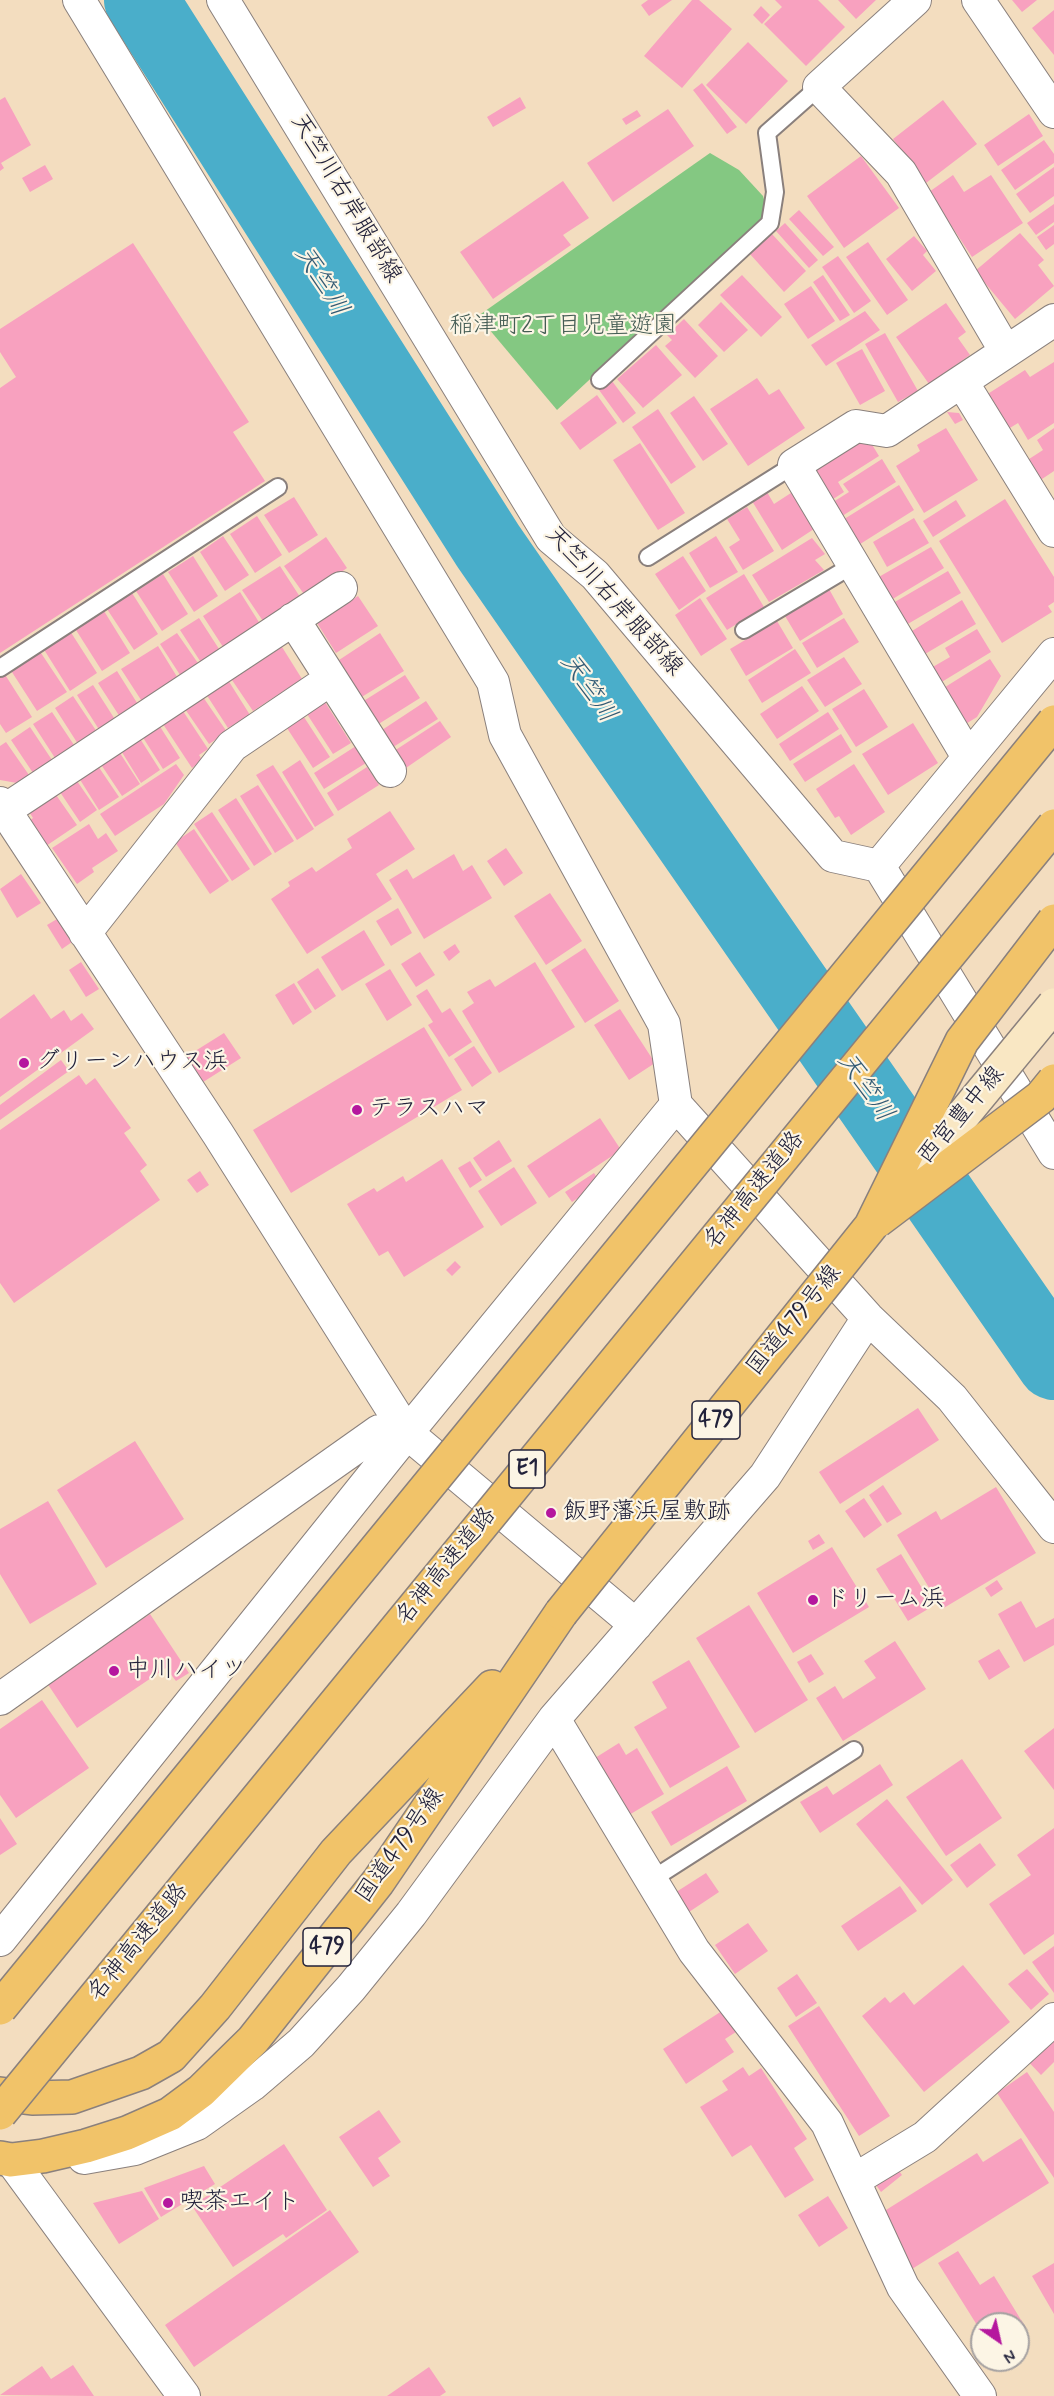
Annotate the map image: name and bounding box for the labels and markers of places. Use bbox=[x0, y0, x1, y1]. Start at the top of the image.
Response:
place label: グリーンハウス浜 bbox=[36, 1049, 228, 1077]
marker: グリーンハウス浜 bbox=[17, 1056, 31, 1070]
place label: テラスハマ bbox=[369, 1096, 489, 1124]
marker: テラスハマ bbox=[350, 1103, 364, 1117]
place label: 飯野藩浜屋敷跡 bbox=[563, 1499, 731, 1527]
marker: 飯野藩浜屋敷跡 bbox=[544, 1506, 558, 1520]
place label: ドリーム浜 bbox=[825, 1586, 945, 1614]
marker: ドリーム浜 bbox=[806, 1593, 820, 1607]
place label: 中川ハイツ bbox=[126, 1657, 246, 1685]
marker: 中川ハイツ bbox=[107, 1664, 121, 1678]
place label: 喫茶エイト bbox=[180, 2189, 300, 2217]
marker: 喫茶エイト bbox=[161, 2196, 175, 2210]

